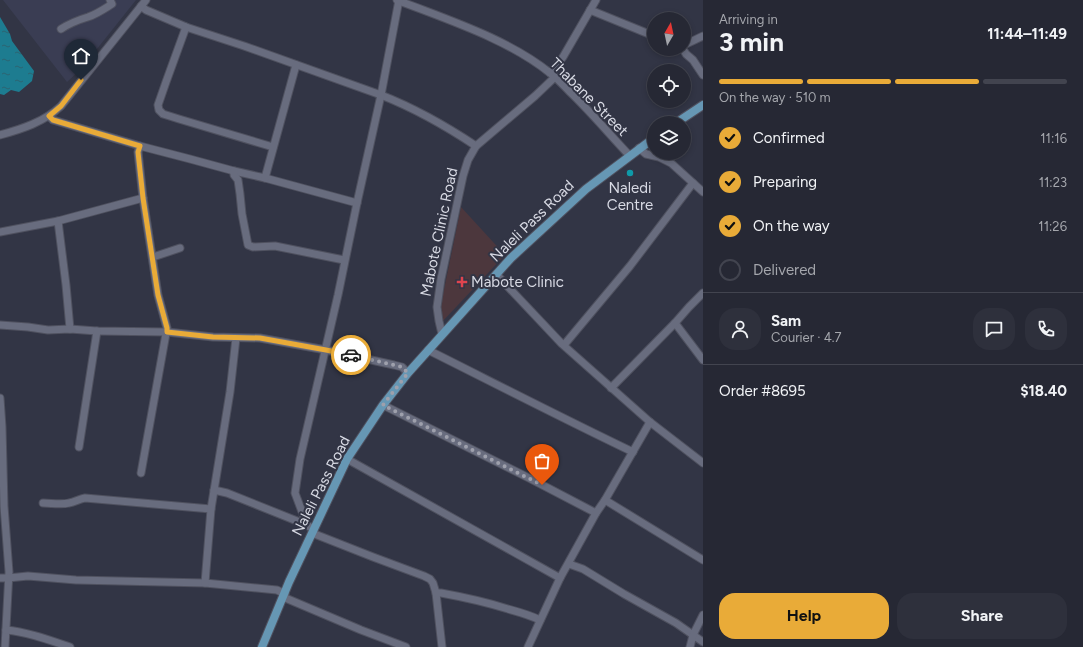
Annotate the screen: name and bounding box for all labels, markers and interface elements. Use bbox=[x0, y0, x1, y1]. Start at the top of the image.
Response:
north arrow bbox=[647, 12, 691, 56]
map controls bbox=[647, 12, 691, 160]
text: Arriving in bbox=[719, 12, 778, 27]
text: 11:44–11:49 bbox=[987, 25, 1067, 43]
text: 3 min bbox=[719, 26, 784, 58]
pin bbox=[64, 39, 98, 80]
icon: home bbox=[70, 45, 92, 67]
street label: Thabane Street bbox=[546, 54, 632, 140]
button: locate bbox=[647, 64, 691, 108]
text: On the way · 510 m bbox=[719, 90, 831, 105]
button: layers bbox=[647, 116, 691, 160]
icon: check bbox=[719, 127, 741, 149]
text: Confirmed bbox=[753, 129, 825, 147]
text: 11:16 bbox=[1040, 131, 1067, 146]
street label: Mabote Clinic Road bbox=[417, 166, 461, 298]
marker: Naledi Centre bbox=[625, 168, 635, 178]
icon: check bbox=[719, 171, 741, 193]
text: Preparing bbox=[753, 173, 817, 191]
text: 11:23 bbox=[1039, 175, 1067, 190]
street label: Naleli Pass Road bbox=[486, 176, 578, 266]
place label: Naledi Centre bbox=[607, 179, 653, 214]
icon: check bbox=[719, 215, 741, 237]
text: On the way bbox=[753, 217, 830, 235]
text: 11:26 bbox=[1038, 219, 1067, 234]
text: Delivered bbox=[753, 261, 816, 279]
place label: Mabote Clinic bbox=[471, 273, 564, 291]
marker: Mabote Clinic bbox=[456, 276, 468, 288]
button: person bbox=[719, 308, 761, 350]
button: chat bbox=[973, 308, 1015, 350]
button: phone bbox=[1025, 308, 1067, 350]
text: Sam bbox=[771, 312, 801, 330]
text: Courier · 4.7 bbox=[771, 330, 842, 345]
courier bbox=[331, 335, 371, 375]
icon: car bbox=[340, 344, 362, 366]
text: Order #8695 bbox=[719, 382, 806, 400]
text: $18.40 bbox=[1020, 382, 1067, 400]
street label: Naleli Pass Road bbox=[288, 433, 354, 539]
pin bbox=[525, 444, 559, 485]
icon: bag bbox=[531, 450, 553, 472]
button: Help bbox=[719, 593, 889, 639]
button: Share bbox=[897, 593, 1067, 639]

